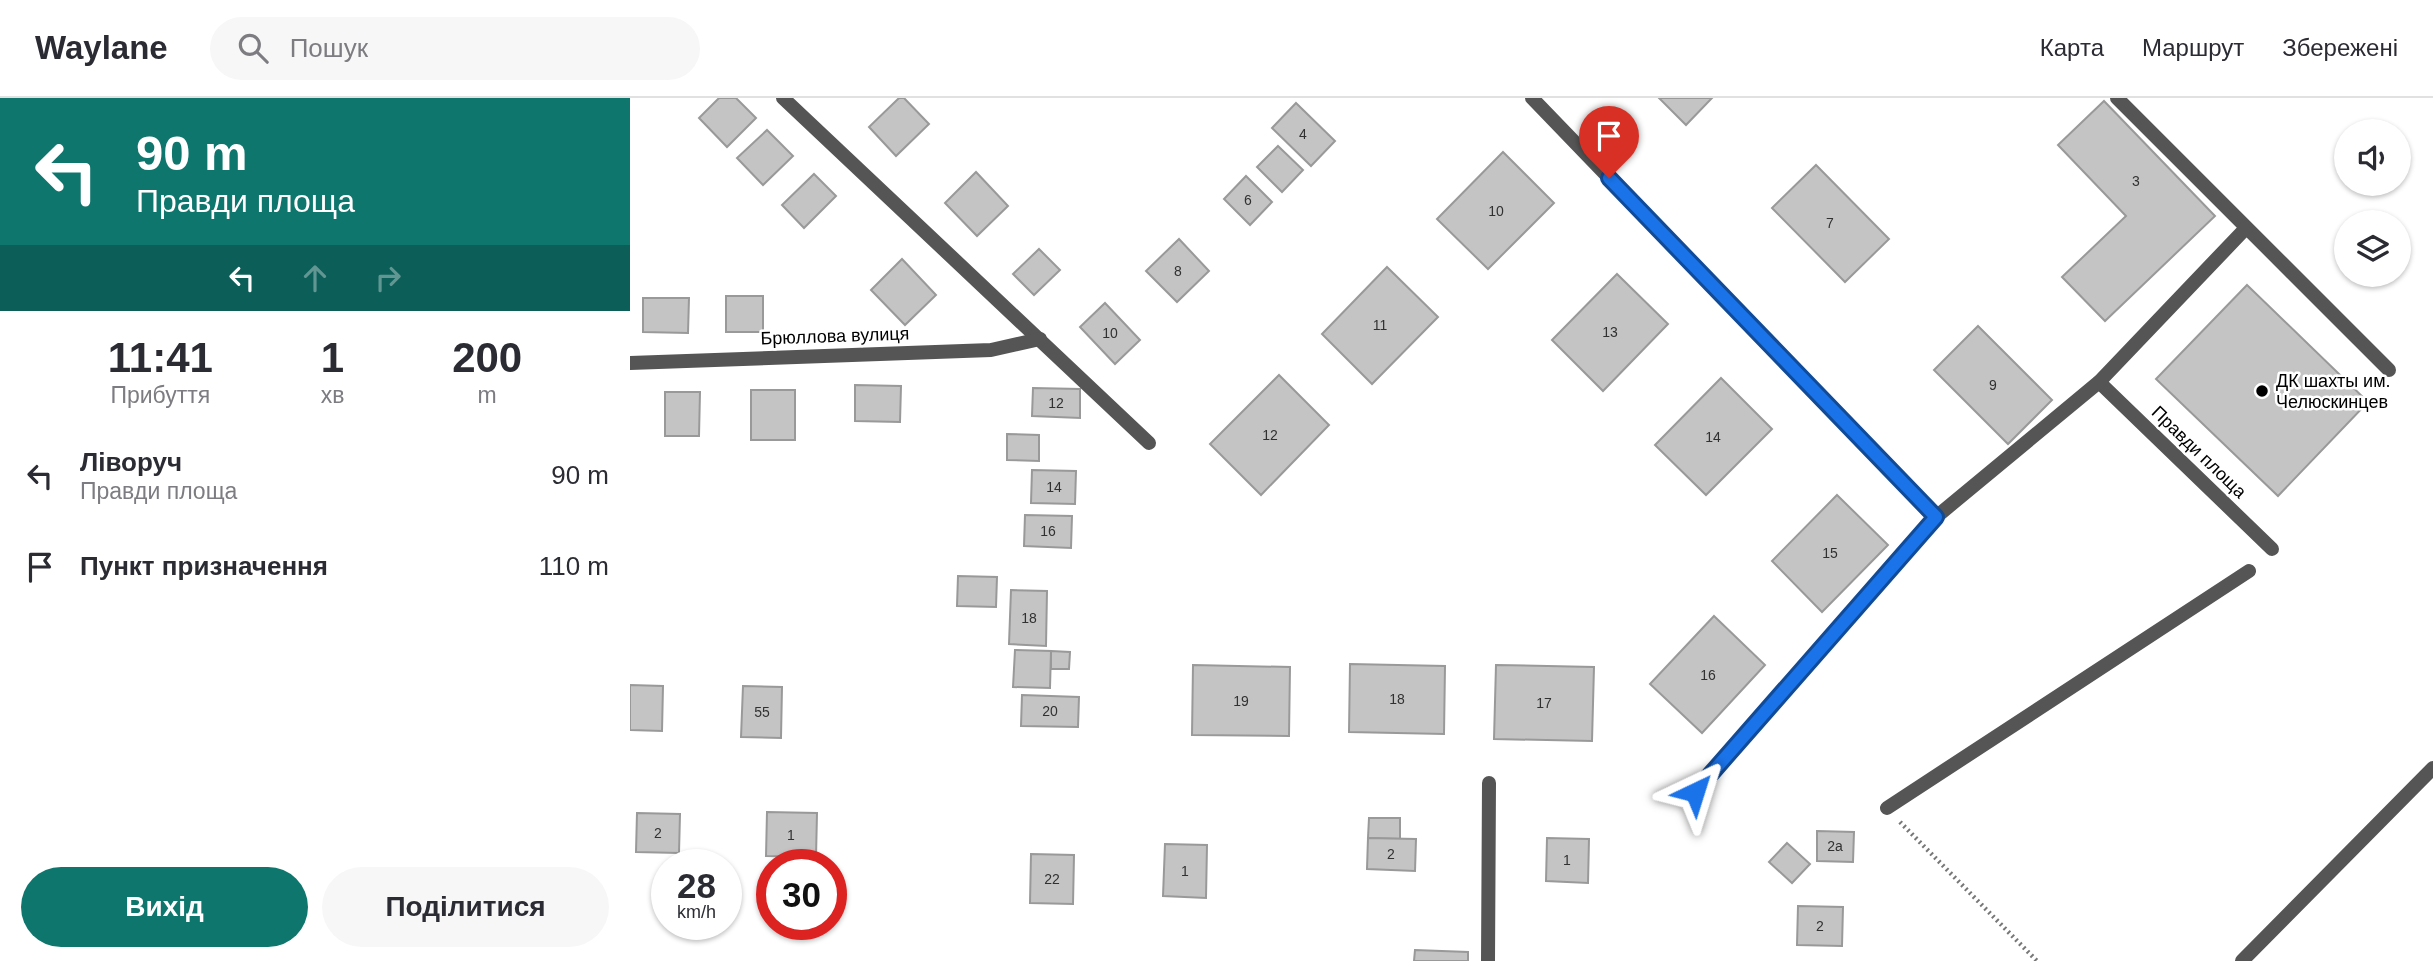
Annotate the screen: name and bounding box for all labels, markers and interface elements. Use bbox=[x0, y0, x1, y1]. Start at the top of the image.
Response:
search box bbox=[210, 17, 700, 80]
text: Waylane bbox=[35, 29, 168, 66]
icon: search bbox=[234, 29, 272, 67]
text: Пошук bbox=[290, 33, 368, 63]
text: Карта bbox=[2040, 34, 2104, 61]
text: Маршрут bbox=[2142, 34, 2244, 61]
text: Збережені bbox=[2282, 34, 2398, 61]
pin bbox=[1579, 106, 1639, 178]
icon: arrive bbox=[1590, 117, 1628, 155]
map controls bbox=[2334, 119, 2411, 287]
button: sound bbox=[2334, 119, 2411, 196]
icon: left bbox=[21, 126, 112, 217]
text: 90 m bbox=[136, 126, 248, 180]
house number: 4 bbox=[1299, 126, 1307, 142]
house number: 3 bbox=[2132, 173, 2140, 189]
text: Правди площа bbox=[136, 183, 355, 219]
house number: 6 bbox=[1244, 192, 1252, 208]
house number: 10 bbox=[1488, 203, 1504, 219]
button: layers bbox=[2334, 210, 2411, 287]
house number: 7 bbox=[1826, 215, 1834, 231]
icon: left bbox=[223, 259, 261, 297]
icon: ahead bbox=[296, 259, 334, 297]
icon: right bbox=[369, 259, 407, 297]
house number: 8 bbox=[1174, 263, 1182, 279]
house number: 11 bbox=[1373, 317, 1387, 333]
street label: Брюллова вулиця bbox=[760, 323, 910, 349]
house number: 13 bbox=[1602, 324, 1618, 340]
house number: 10 bbox=[1102, 325, 1118, 341]
text: 11:41 bbox=[108, 334, 213, 381]
text: 1 bbox=[321, 334, 344, 381]
text: 200 bbox=[452, 334, 522, 381]
place label: ДК шахты им. Челюскинцев bbox=[2276, 371, 2391, 412]
house number: 9 bbox=[1989, 377, 1997, 393]
text: Прибуття bbox=[110, 382, 210, 408]
text: хв bbox=[321, 382, 344, 408]
text: m bbox=[478, 382, 497, 408]
marker: ДК шахты им. Челюскинцев bbox=[2254, 383, 2270, 399]
house number: 12 bbox=[1048, 395, 1064, 411]
street label: Правди площа bbox=[2148, 402, 2251, 503]
house number: 12 bbox=[1262, 427, 1278, 443]
house number: 14 bbox=[1705, 429, 1721, 445]
text: Ліворуч bbox=[80, 447, 182, 477]
icon: left bbox=[21, 457, 59, 495]
text: 90 m bbox=[551, 460, 609, 490]
text: Правди площа bbox=[80, 478, 237, 504]
house number: 14 bbox=[1046, 479, 1062, 495]
house number: 16 bbox=[1040, 523, 1056, 539]
house number: 15 bbox=[1822, 545, 1838, 561]
icon: arrive bbox=[21, 548, 59, 586]
text: Пункт призначення bbox=[80, 551, 328, 581]
text: 110 m bbox=[539, 551, 609, 581]
house number: 18 bbox=[1021, 610, 1037, 626]
house number: 16 bbox=[1700, 667, 1716, 683]
house number: 18 bbox=[1389, 691, 1405, 707]
house number: 19 bbox=[1233, 693, 1249, 709]
house number: 17 bbox=[1536, 695, 1552, 711]
house number: 20 bbox=[1042, 703, 1058, 719]
house number: 55 bbox=[754, 704, 770, 720]
position arrow bbox=[1658, 755, 1732, 829]
house number: 2 bbox=[654, 825, 662, 841]
house number: 1 bbox=[787, 827, 795, 843]
house number: 2а bbox=[1827, 838, 1843, 854]
house number: 2 bbox=[1387, 846, 1395, 862]
speed limit sign: 30 bbox=[756, 849, 847, 940]
house number: 1 bbox=[1563, 852, 1571, 868]
house number: 1 bbox=[1181, 863, 1189, 879]
text: 28 bbox=[677, 866, 716, 905]
button: Вихід bbox=[21, 867, 308, 947]
button: Поділитися bbox=[322, 867, 609, 947]
house number: 22 bbox=[1044, 871, 1060, 887]
text: km/h bbox=[677, 902, 716, 922]
house number: 2 bbox=[1816, 918, 1824, 934]

